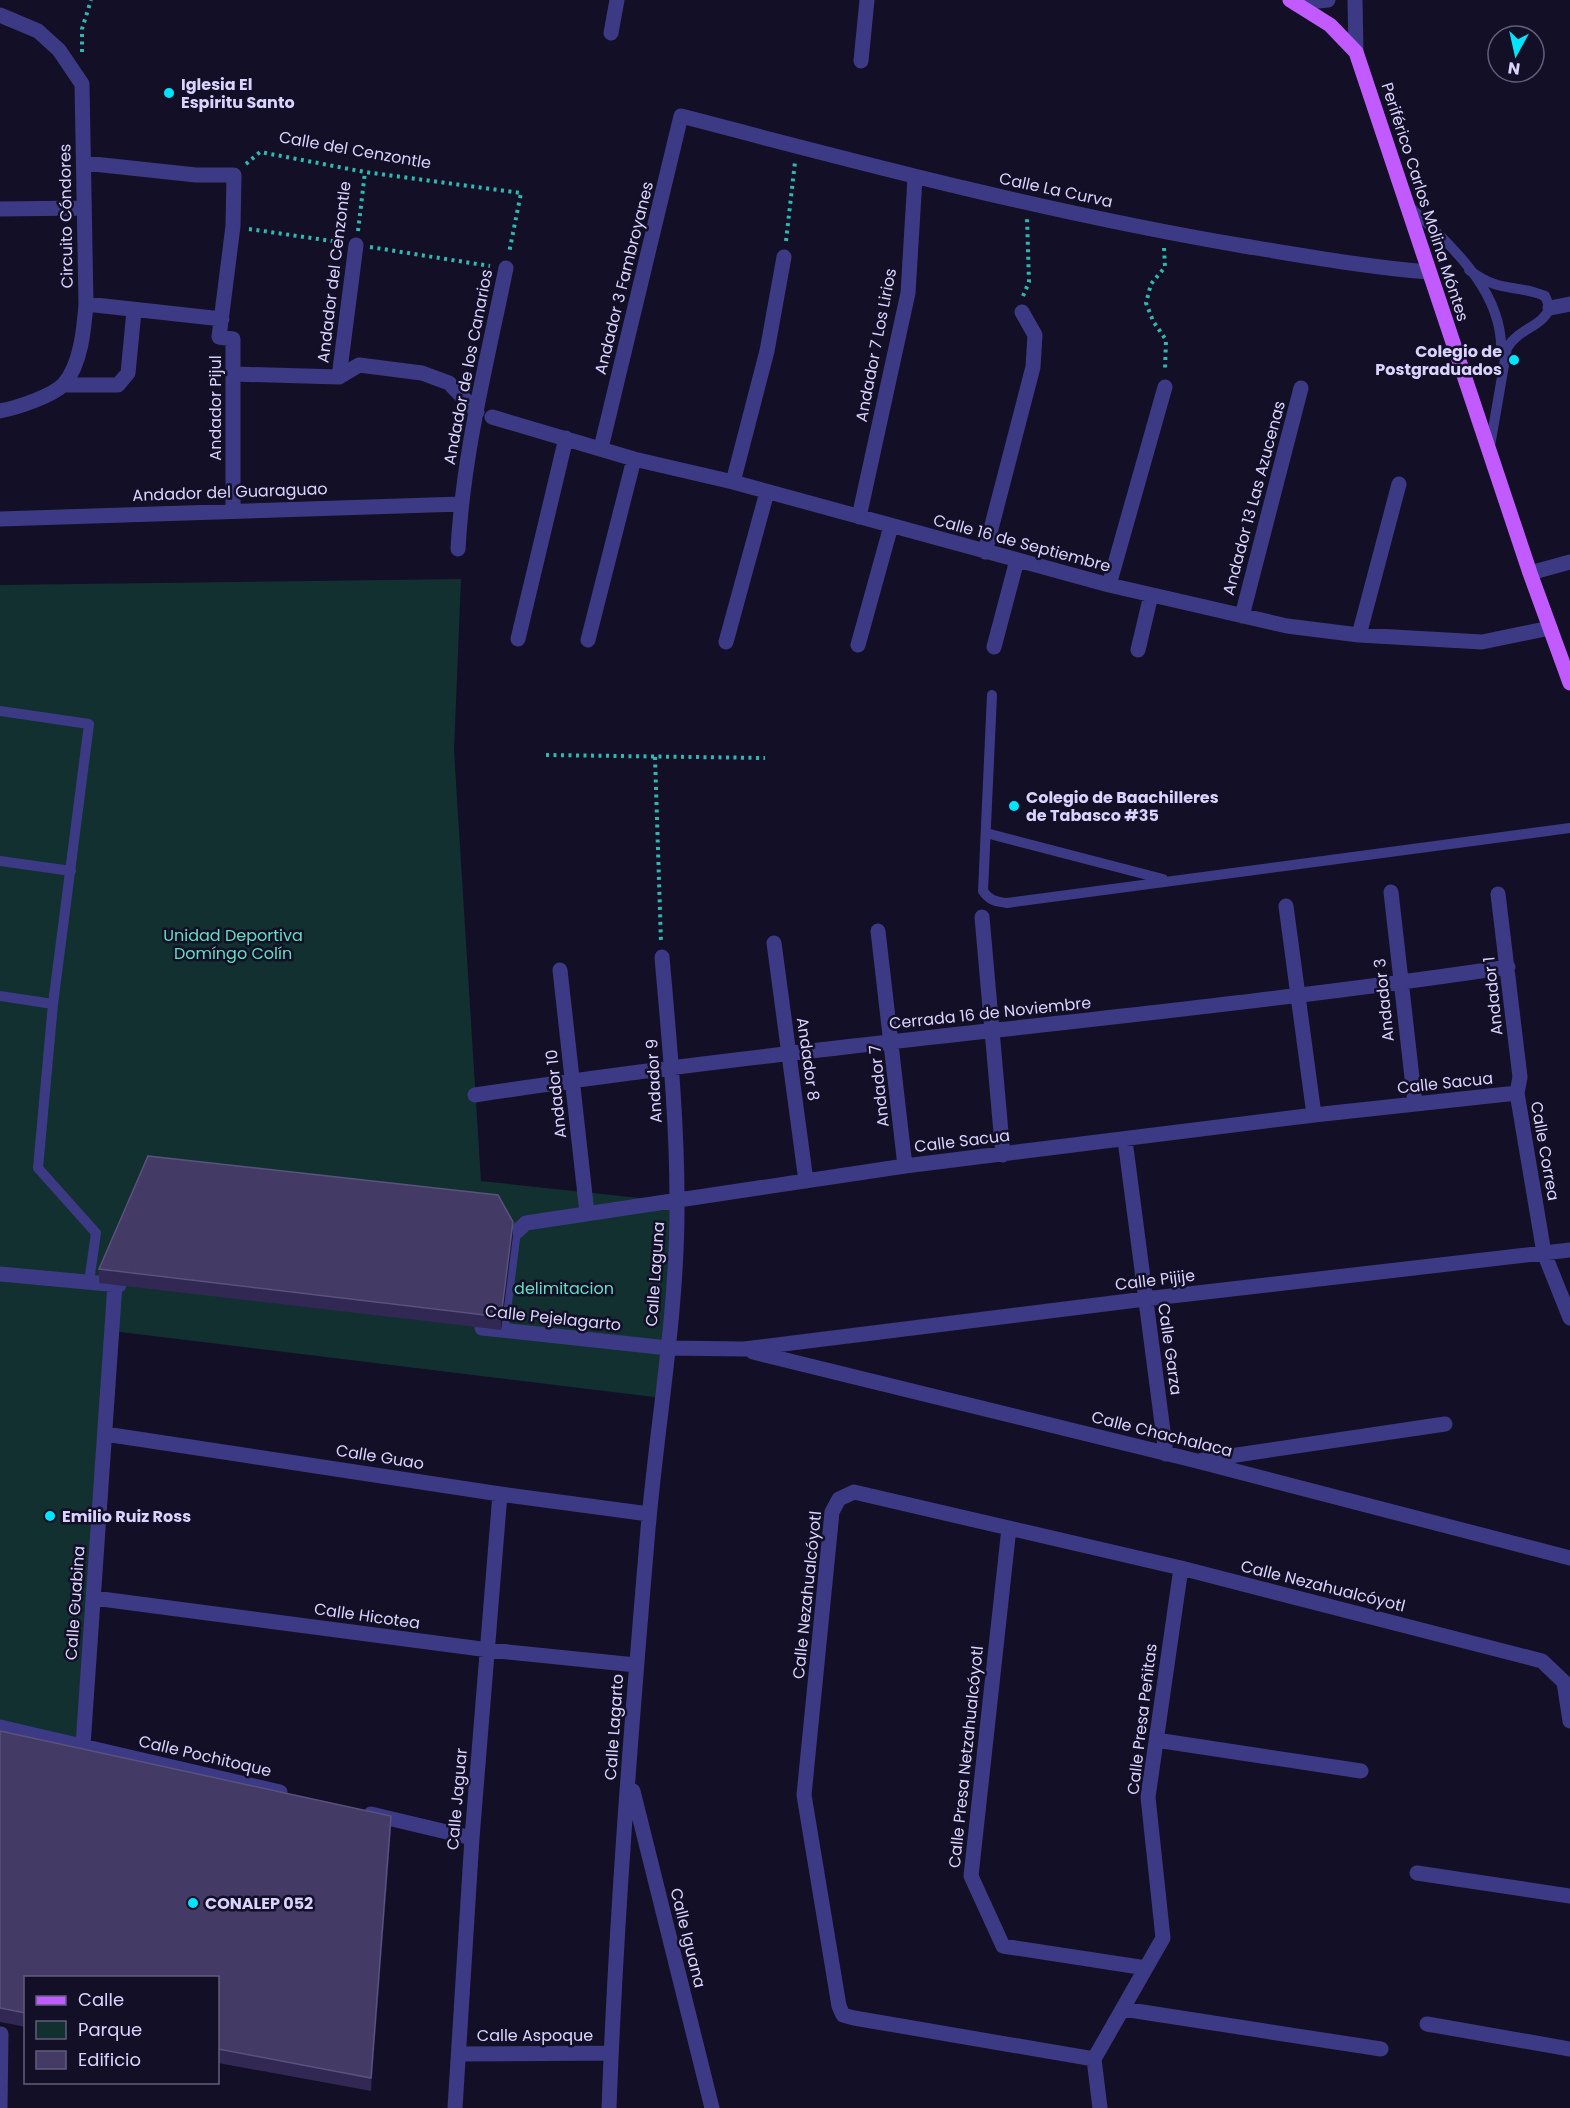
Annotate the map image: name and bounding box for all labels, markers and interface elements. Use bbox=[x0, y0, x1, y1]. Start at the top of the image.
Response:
north arrow bbox=[1486, 24, 1546, 84]
text: N bbox=[1506, 56, 1522, 81]
place label: Iglesia El Espiritu Santo bbox=[181, 73, 295, 114]
street label: Periférico Carlos Molina Móntes bbox=[1375, 80, 1475, 324]
marker: Iglesia El Espiritu Santo bbox=[162, 86, 176, 100]
street label: Calle del Cenzontle bbox=[277, 125, 433, 175]
street label: Circuito Cóndores bbox=[53, 144, 79, 288]
street label: Calle La Curva bbox=[997, 167, 1115, 213]
street label: Andador 3 Fambroyanes bbox=[589, 179, 659, 377]
street label: Andador del Cenzontle bbox=[311, 180, 357, 364]
street label: Andador 7 Los Lirios bbox=[850, 266, 902, 424]
street label: Andador de los Canarios bbox=[438, 267, 498, 467]
place label: Colegio de Postgraduados bbox=[1375, 340, 1502, 381]
marker: Colegio de Postgraduados bbox=[1507, 353, 1521, 367]
street label: Andador Pijul bbox=[204, 355, 227, 461]
street label: Andador 13 Las Azucenas bbox=[1217, 398, 1291, 598]
street label: Andador del Guaraguao bbox=[132, 477, 328, 507]
street label: Calle 16 de Septiembre bbox=[931, 508, 1113, 578]
place label: Colegio de Baachilleres de Tabasco #35 bbox=[1026, 786, 1219, 827]
marker: Colegio de Baachilleres de Tabasco #35 bbox=[1007, 799, 1021, 813]
park label: Unidad Deportiva Domíngo Colín bbox=[163, 924, 303, 965]
street label: Andador 1 bbox=[1477, 955, 1509, 1037]
street label: Andador 3 bbox=[1368, 957, 1400, 1043]
street label: Cerrada 16 de Noviembre bbox=[888, 991, 1092, 1035]
street label: Andador 8 bbox=[791, 1016, 825, 1102]
street label: Andador 9 bbox=[640, 1038, 668, 1124]
street label: Andador 7 bbox=[863, 1043, 895, 1128]
street label: Andador 10 bbox=[540, 1048, 572, 1140]
street label: Calle Sacua bbox=[1396, 1067, 1494, 1099]
street label: Calle Correa bbox=[1525, 1100, 1565, 1202]
street label: Calle Sacua bbox=[913, 1124, 1011, 1158]
street label: Calle Laguna bbox=[640, 1221, 670, 1327]
street label: Calle Pijije bbox=[1114, 1264, 1196, 1296]
park label: delimitacion bbox=[514, 1277, 614, 1300]
street label: Calle Pejelagarto bbox=[484, 1299, 622, 1337]
street label: Calle Garza bbox=[1152, 1302, 1188, 1396]
street label: Calle Chachalaca bbox=[1089, 1405, 1235, 1463]
street label: Calle Guao bbox=[334, 1439, 426, 1475]
place label: Emilio Ruiz Ross bbox=[62, 1505, 191, 1528]
marker: Emilio Ruiz Ross bbox=[43, 1509, 57, 1523]
street label: Calle Nezahualcóyotl bbox=[787, 1510, 827, 1680]
street label: Calle Guabina bbox=[60, 1545, 90, 1661]
street label: Calle Nezahualcóyotl bbox=[1238, 1554, 1408, 1618]
street label: Calle Hicotea bbox=[313, 1597, 421, 1635]
street label: Calle Presa Peñitas bbox=[1121, 1642, 1163, 1796]
street label: Calle Presa Netzahualcóyotl bbox=[943, 1645, 989, 1869]
street label: Calle Lagarto bbox=[599, 1673, 629, 1781]
street label: Calle Pochitoque bbox=[136, 1730, 274, 1782]
street label: Calle Jaguar bbox=[441, 1747, 473, 1851]
street label: Calle Iguana bbox=[664, 1886, 712, 1990]
place label: CONALEP 052 bbox=[205, 1892, 313, 1915]
marker: CONALEP 052 bbox=[186, 1896, 200, 1910]
legend bbox=[24, 1976, 219, 2084]
text: Calle bbox=[78, 1987, 124, 2012]
text: Parque bbox=[78, 2017, 142, 2042]
street label: Calle Aspoque bbox=[477, 2024, 593, 2047]
text: Edificio bbox=[78, 2047, 141, 2072]

